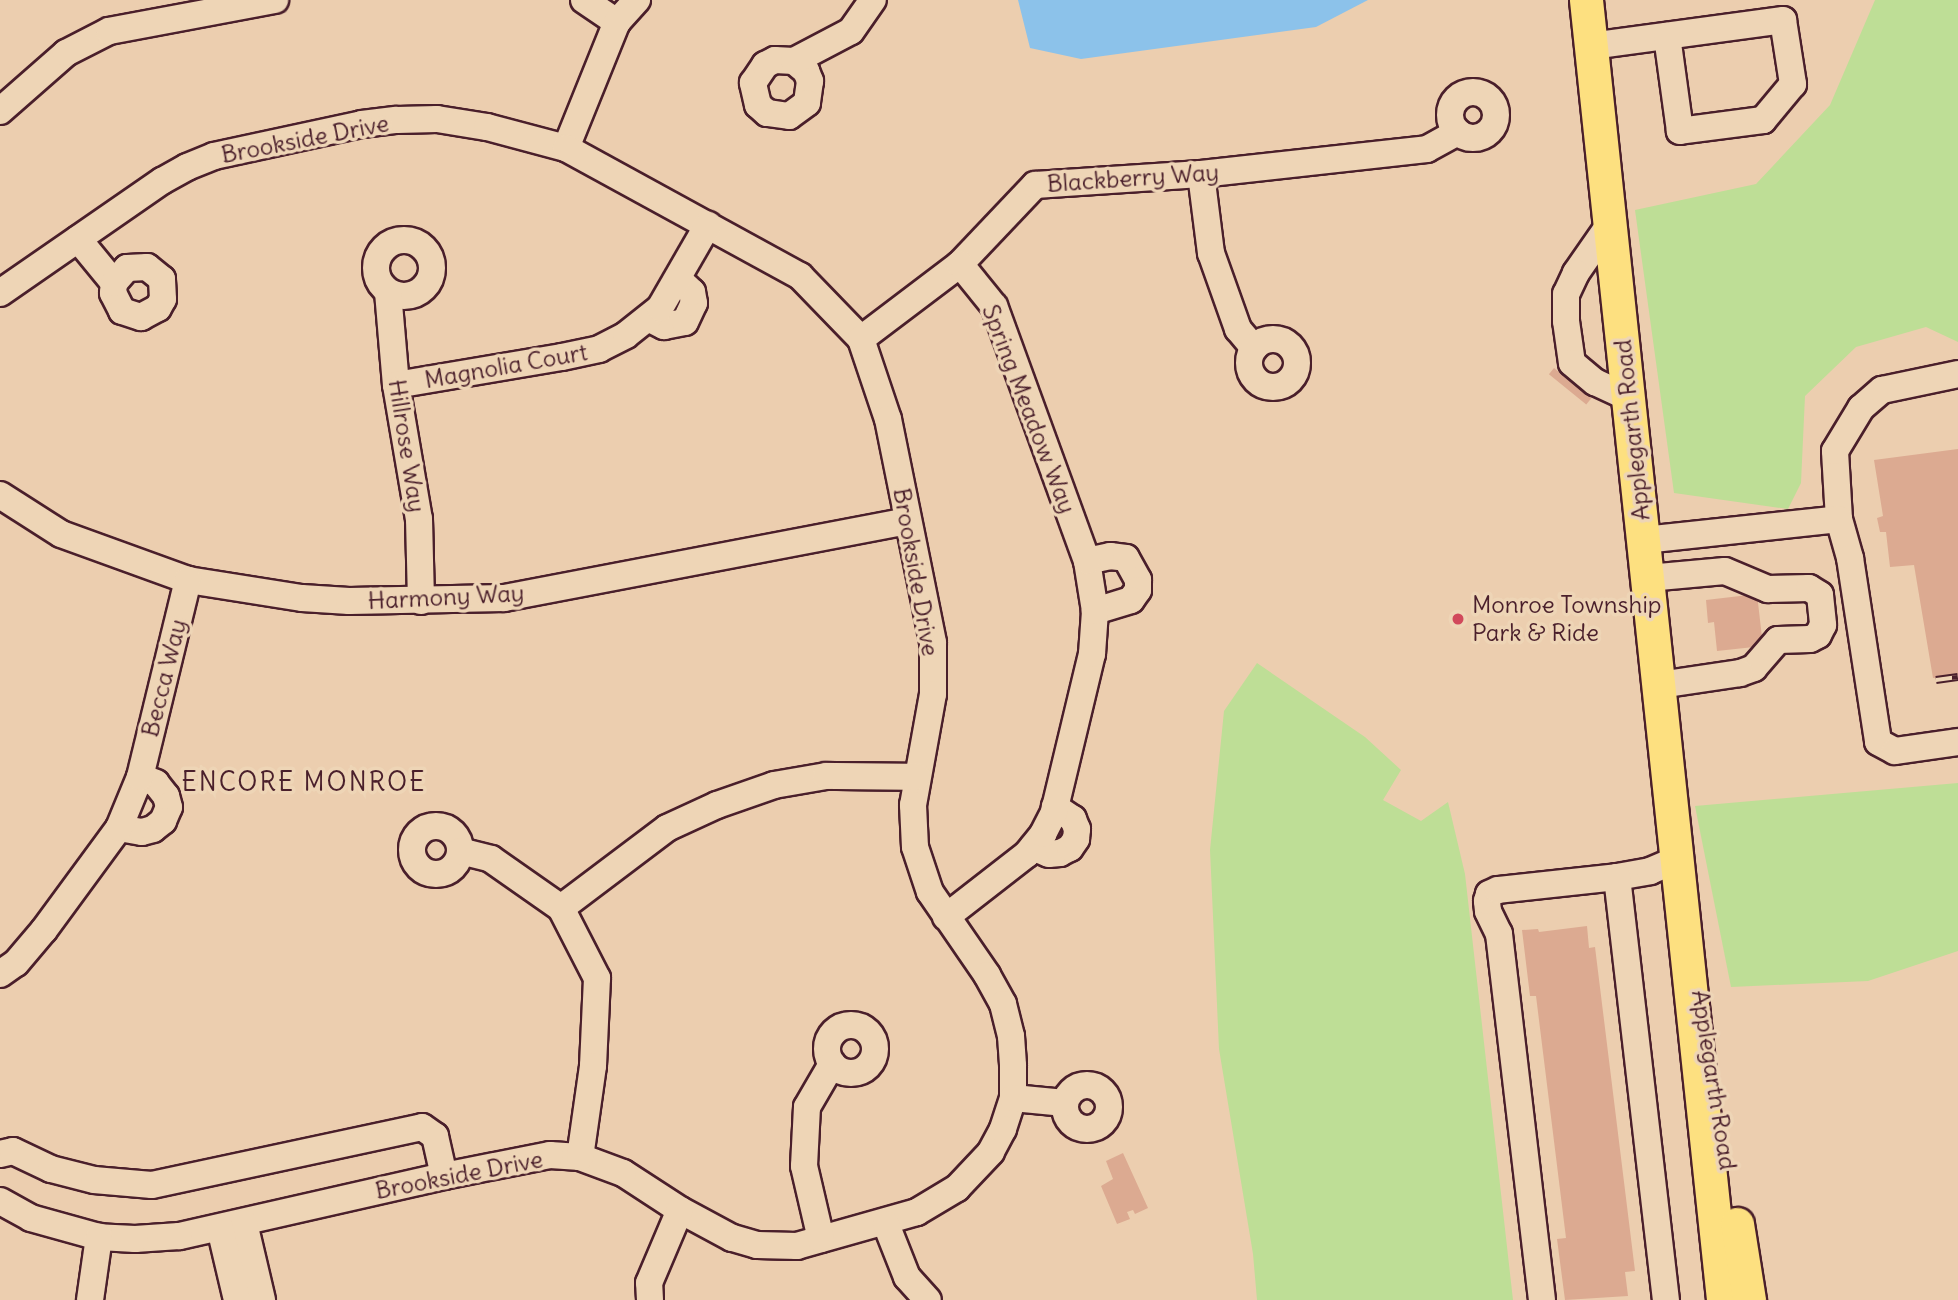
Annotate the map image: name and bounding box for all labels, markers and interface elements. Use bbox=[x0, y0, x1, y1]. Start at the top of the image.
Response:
street label: Brookside Drive bbox=[219, 109, 391, 169]
street label: Blackberry Way bbox=[1046, 158, 1220, 198]
street label: Spring Meadow Way bbox=[976, 300, 1082, 518]
street label: Magnolia Court bbox=[422, 338, 590, 394]
street label: Applegarth Road bbox=[1608, 338, 1656, 522]
street label: Hillrose Way bbox=[382, 377, 432, 515]
street label: Brookside Drive bbox=[887, 486, 945, 658]
street label: Harmony Way bbox=[367, 579, 525, 615]
place label: Monroe Township Park & Ride bbox=[1472, 591, 1661, 647]
marker: Monroe Township Park & Ride bbox=[1450, 611, 1466, 627]
street label: Becca Way bbox=[135, 616, 193, 740]
district label: ENCORE MONROE bbox=[183, 766, 425, 798]
street label: Applegarth Road bbox=[1686, 988, 1742, 1172]
street label: Brookside Drive bbox=[373, 1145, 545, 1205]

